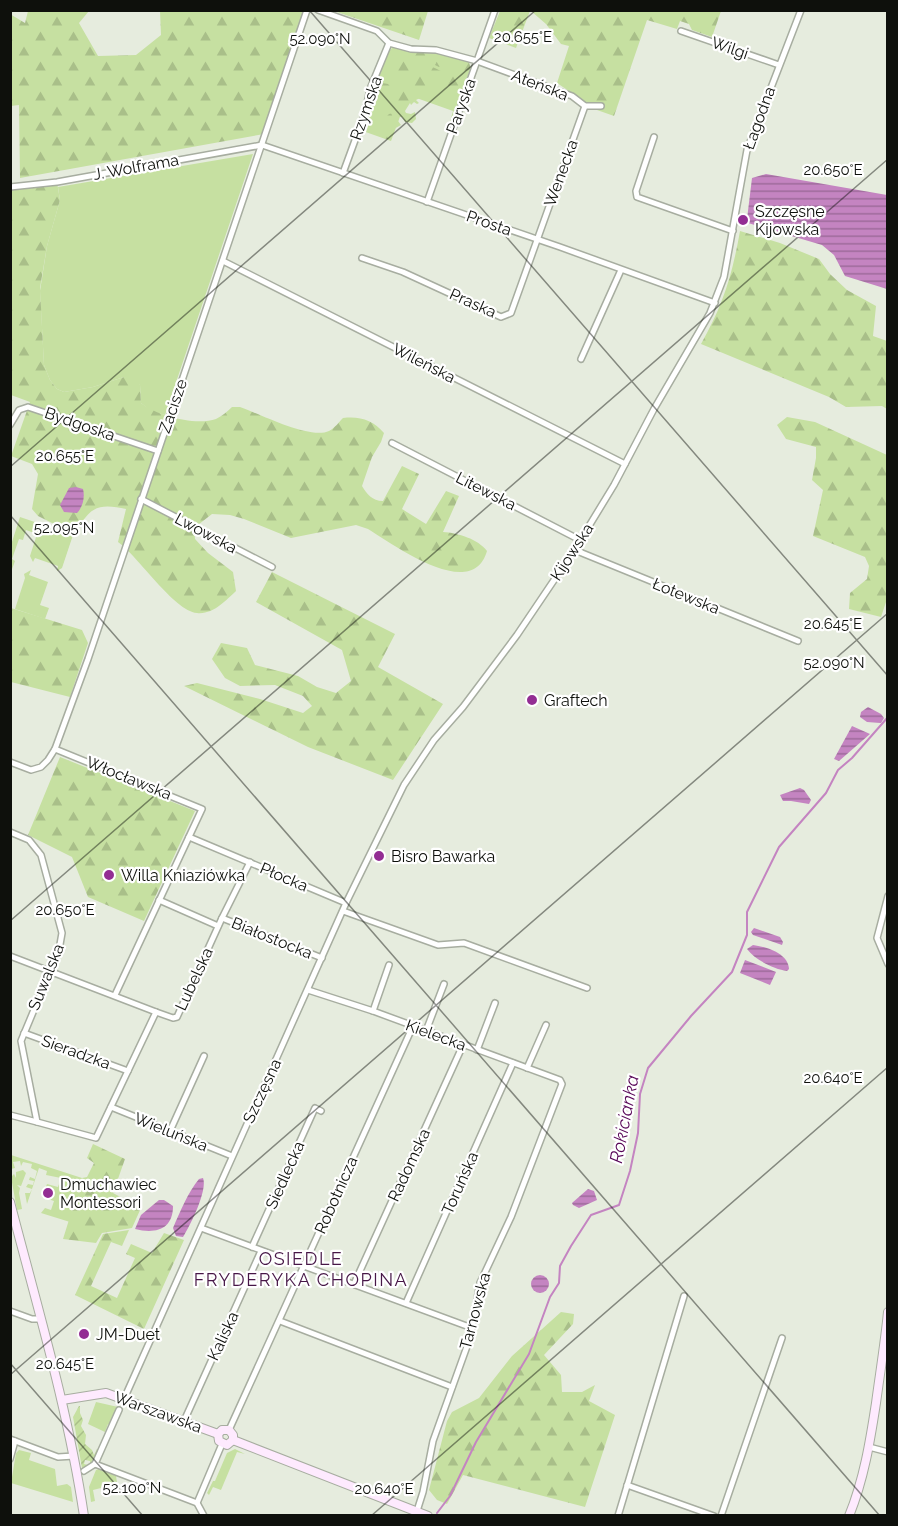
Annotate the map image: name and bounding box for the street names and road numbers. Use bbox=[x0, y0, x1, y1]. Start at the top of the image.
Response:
street label: Wilgi bbox=[709, 33, 751, 63]
street label: Ateńska bbox=[509, 66, 571, 104]
street label: Rzymska bbox=[346, 73, 386, 143]
street label: Paryska bbox=[442, 76, 480, 136]
street label: Łagodna bbox=[739, 84, 779, 152]
street label: Wenecka bbox=[540, 137, 582, 209]
street label: J. Wolframa bbox=[92, 150, 180, 184]
street label: Prosta bbox=[464, 206, 514, 240]
street label: Praska bbox=[447, 284, 499, 322]
street label: Wileńska bbox=[389, 339, 459, 387]
street label: Zacisze bbox=[155, 376, 191, 436]
street label: Bydgoska bbox=[42, 403, 118, 445]
street label: Litewska bbox=[453, 468, 519, 514]
street label: Lwowska bbox=[172, 509, 240, 557]
street label: Kijowska bbox=[547, 520, 597, 584]
street label: Łotewska bbox=[650, 574, 722, 618]
street label: Włocławska bbox=[83, 752, 175, 804]
street label: Płocka bbox=[257, 858, 311, 896]
street label: Białostocka bbox=[229, 913, 315, 963]
street label: Suwalska bbox=[24, 941, 68, 1013]
street label: Lubelska bbox=[171, 944, 217, 1014]
street label: Kielecka bbox=[403, 1015, 469, 1055]
street label: Sieradzka bbox=[39, 1031, 113, 1073]
street label: Szczęsna bbox=[239, 1056, 285, 1126]
street label: Wieluńska bbox=[131, 1109, 211, 1155]
street label: Radomska bbox=[384, 1126, 434, 1204]
street label: Siedlecka bbox=[262, 1138, 308, 1212]
street label: Toruńska bbox=[438, 1149, 482, 1217]
street label: Robotnicza bbox=[311, 1153, 361, 1237]
street label: Tarnowska bbox=[456, 1271, 494, 1351]
street label: Kaliska bbox=[203, 1309, 243, 1363]
street label: Warszawska bbox=[112, 1387, 204, 1437]

